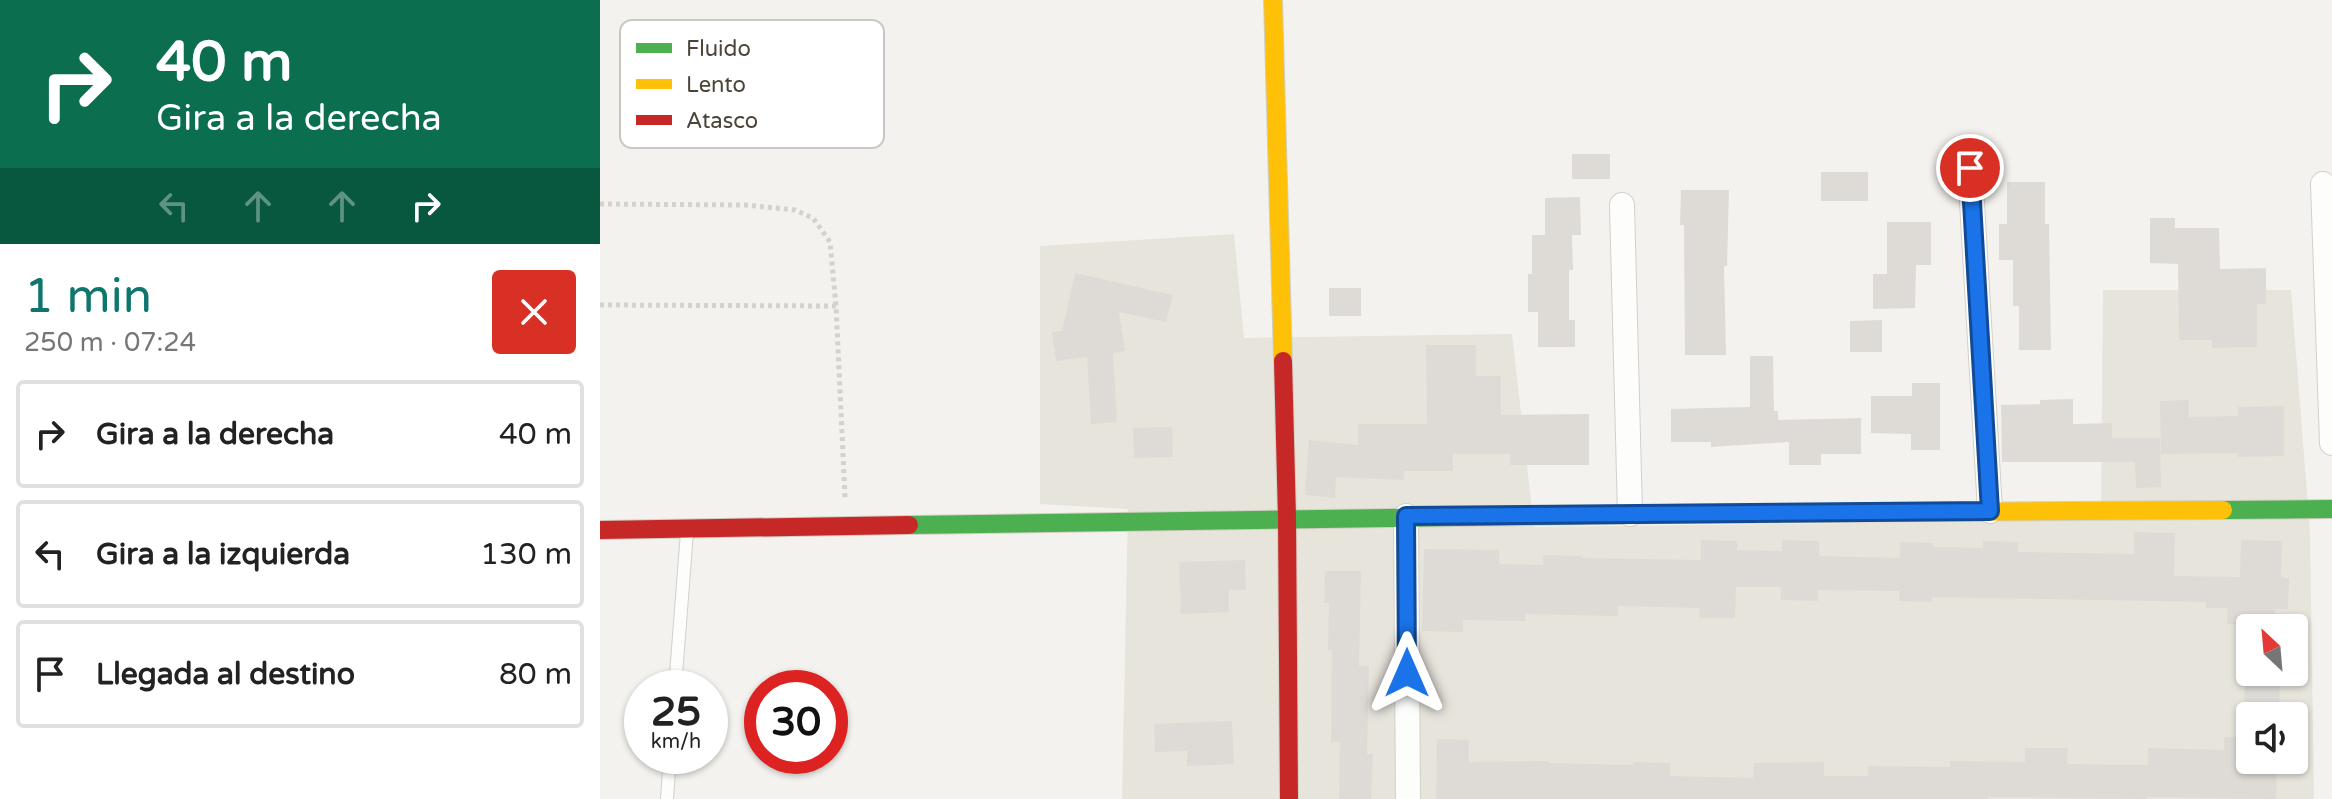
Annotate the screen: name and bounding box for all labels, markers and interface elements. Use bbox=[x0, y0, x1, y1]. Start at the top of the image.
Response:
legend bbox=[620, 20, 884, 148]
text: 40 m bbox=[156, 29, 292, 96]
icon: right bbox=[24, 32, 128, 136]
text: Fluido bbox=[686, 36, 751, 62]
text: Lento bbox=[686, 72, 746, 98]
text: Gira a la derecha bbox=[156, 97, 442, 140]
text: Atasco bbox=[686, 108, 758, 134]
pin bbox=[1936, 134, 2004, 202]
icon: arrive bbox=[1948, 146, 1992, 190]
icon: left bbox=[152, 184, 196, 228]
icon: ahead bbox=[236, 184, 280, 228]
icon: ahead bbox=[320, 184, 364, 228]
icon: right bbox=[404, 184, 448, 228]
text: 1 min bbox=[24, 268, 152, 326]
button: close bbox=[492, 270, 576, 354]
text: 250 m · 07:24 bbox=[24, 327, 196, 358]
icon: right bbox=[28, 412, 72, 456]
text: Gira a la derecha bbox=[96, 416, 334, 453]
text: 40 m bbox=[499, 416, 572, 453]
icon: left bbox=[28, 532, 72, 576]
text: Gira a la izquierda bbox=[96, 536, 350, 573]
text: 130 m bbox=[480, 536, 572, 573]
north arrow bbox=[2236, 614, 2308, 686]
map controls bbox=[2236, 614, 2308, 774]
position arrow bbox=[1365, 631, 1449, 715]
icon: arrive bbox=[28, 652, 72, 696]
text: Llegada al destino bbox=[96, 656, 355, 693]
text: 80 m bbox=[499, 656, 572, 693]
speed limit sign: 30 bbox=[744, 670, 848, 774]
text: 25 bbox=[651, 688, 701, 736]
button: sound bbox=[2236, 702, 2308, 774]
text: km/h bbox=[651, 730, 701, 754]

